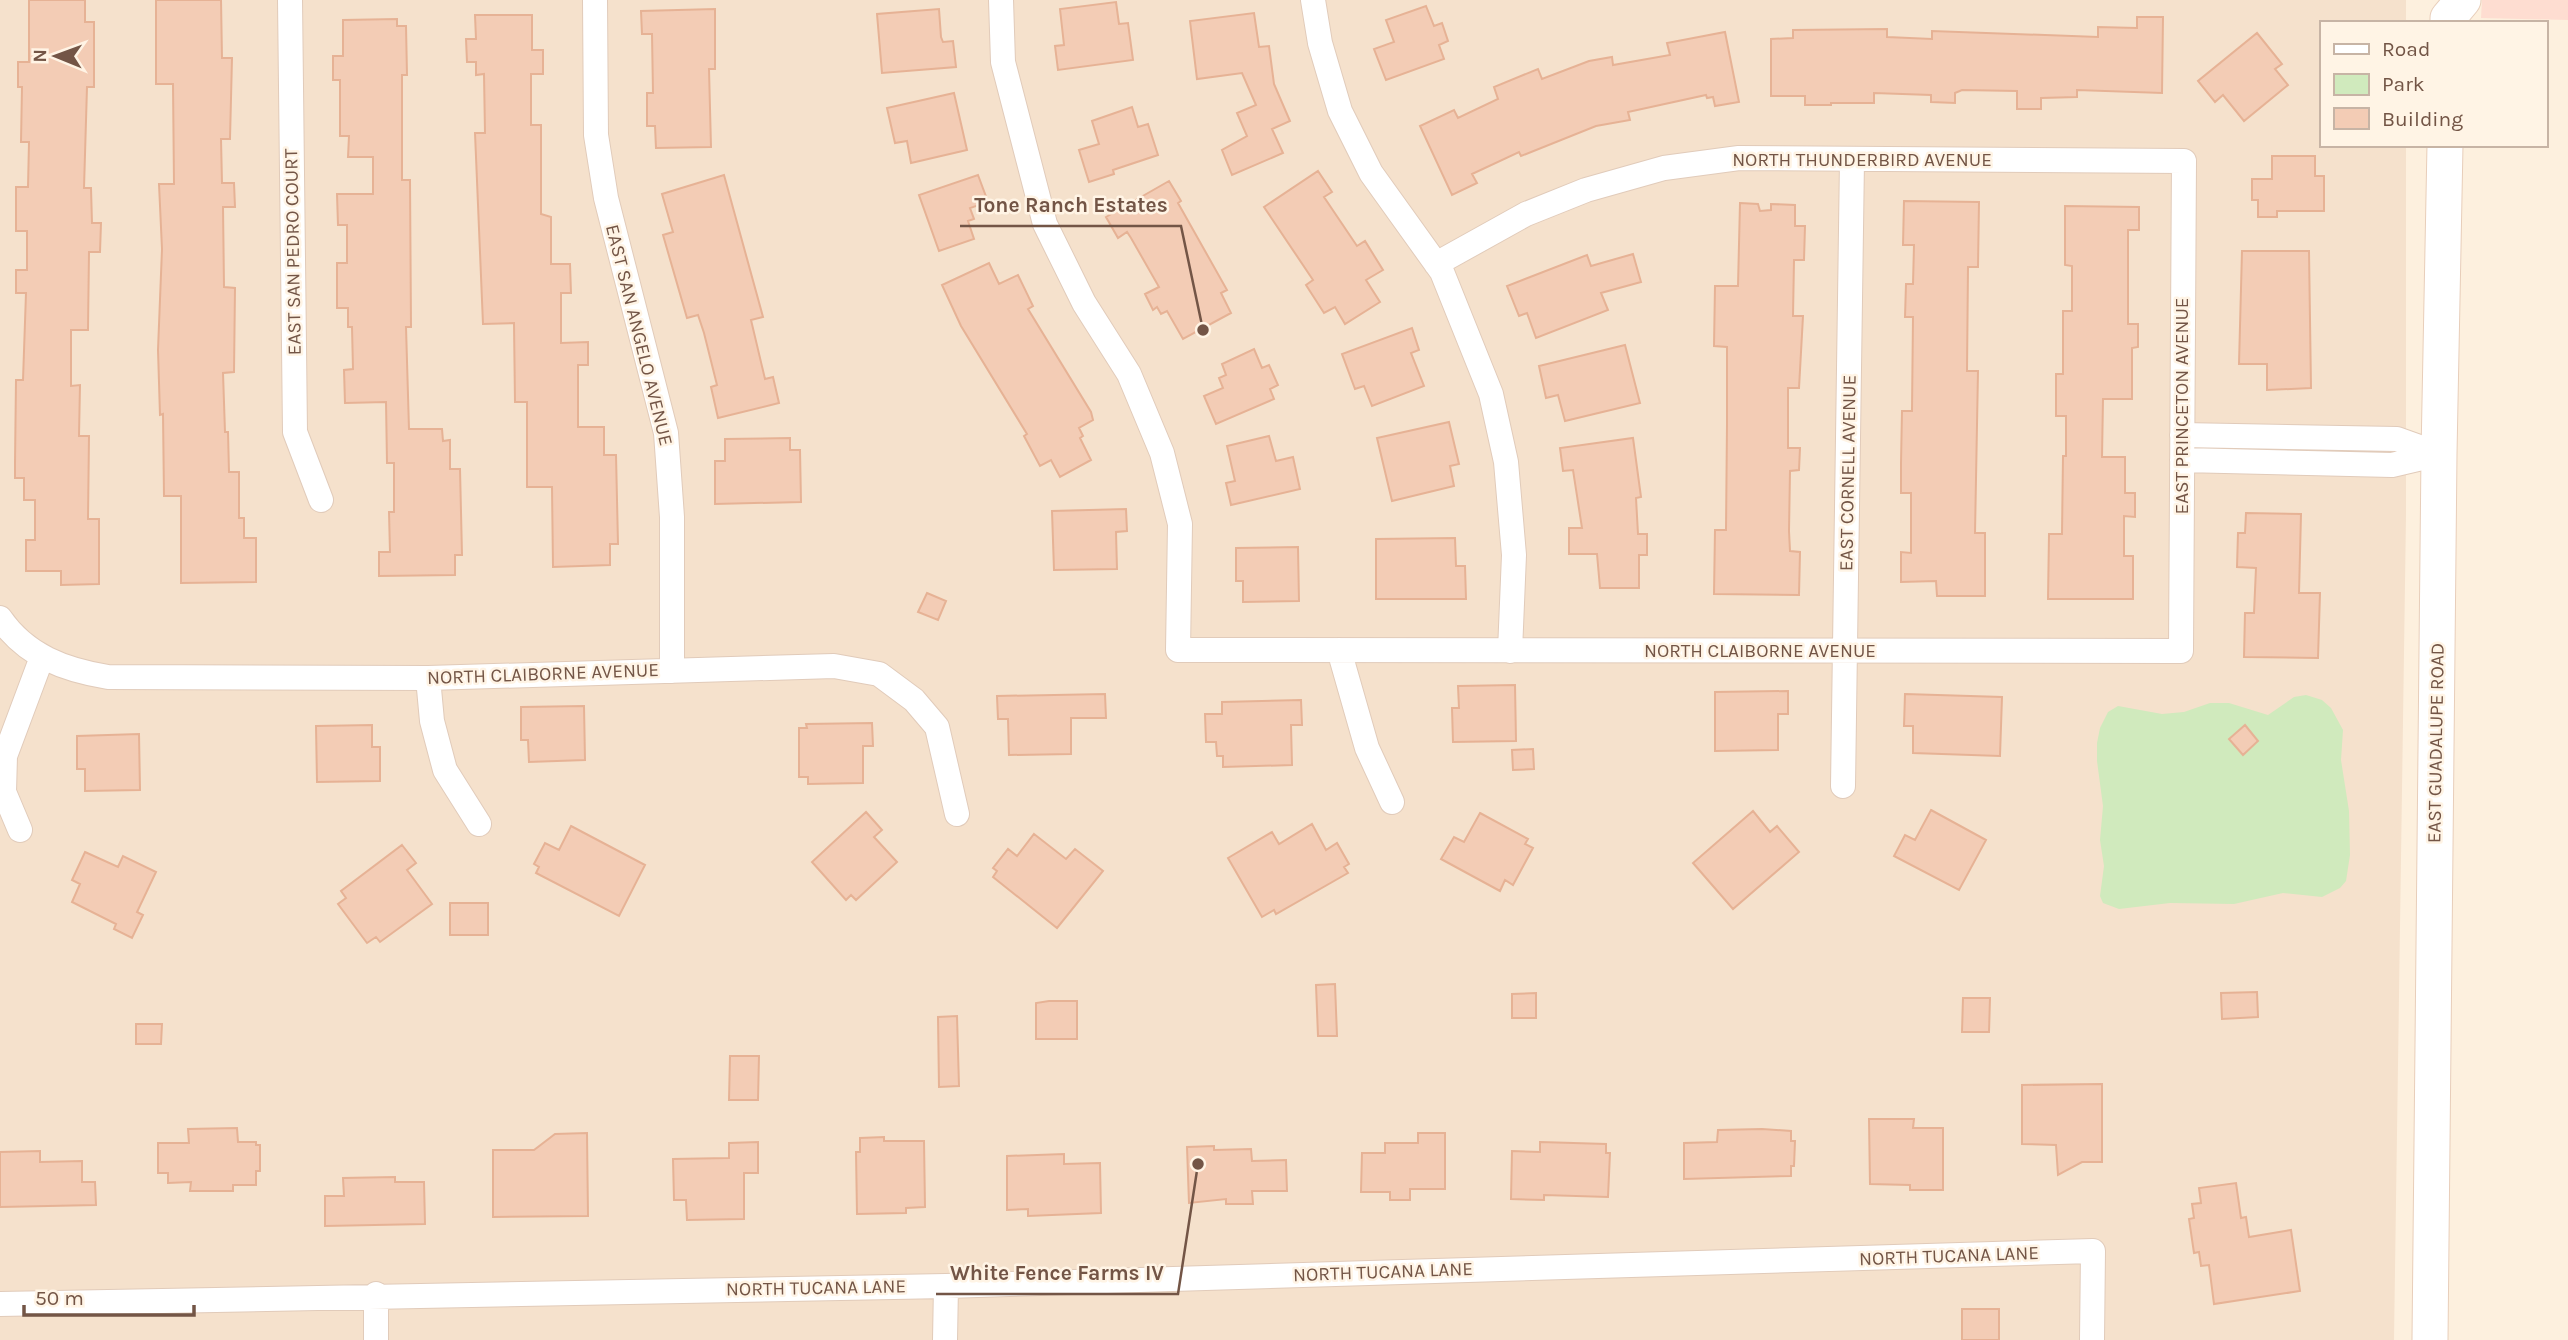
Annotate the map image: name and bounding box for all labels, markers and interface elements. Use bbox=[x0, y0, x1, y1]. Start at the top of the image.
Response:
north arrow bbox=[21, 21, 91, 91]
legend bbox=[2320, 21, 2547, 147]
text: Road bbox=[2382, 37, 2430, 61]
text: N bbox=[29, 49, 51, 63]
text: Park bbox=[2382, 72, 2425, 96]
text: Building bbox=[2382, 107, 2463, 131]
street label: EAST SAN PEDRO COURT bbox=[280, 148, 306, 355]
street label: NORTH THUNDERBIRD AVENUE bbox=[1732, 149, 1992, 171]
callout: Tone Ranch Estates bbox=[960, 184, 1181, 226]
text: Tone Ranch Estates bbox=[974, 193, 1168, 217]
street label: EAST SAN ANGELO AVENUE bbox=[601, 222, 677, 448]
street label: EAST PRINCETON AVENUE bbox=[2171, 297, 2193, 515]
street label: EAST CORNELL AVENUE bbox=[1835, 375, 1861, 571]
street label: NORTH CLAIBORNE AVENUE bbox=[1644, 640, 1876, 662]
street label: EAST GUADALUPE ROAD bbox=[2423, 643, 2449, 843]
street label: NORTH CLAIBORNE AVENUE bbox=[427, 659, 659, 689]
street label: NORTH TUCANA LANE bbox=[1859, 1242, 2039, 1270]
callout: White Fence Farms IV bbox=[936, 1252, 1178, 1294]
street label: NORTH TUCANA LANE bbox=[1293, 1258, 1473, 1286]
text: White Fence Farms IV bbox=[950, 1261, 1164, 1285]
scale bar bbox=[24, 1274, 194, 1318]
street label: NORTH TUCANA LANE bbox=[726, 1275, 906, 1301]
text: 50 m bbox=[35, 1286, 84, 1310]

